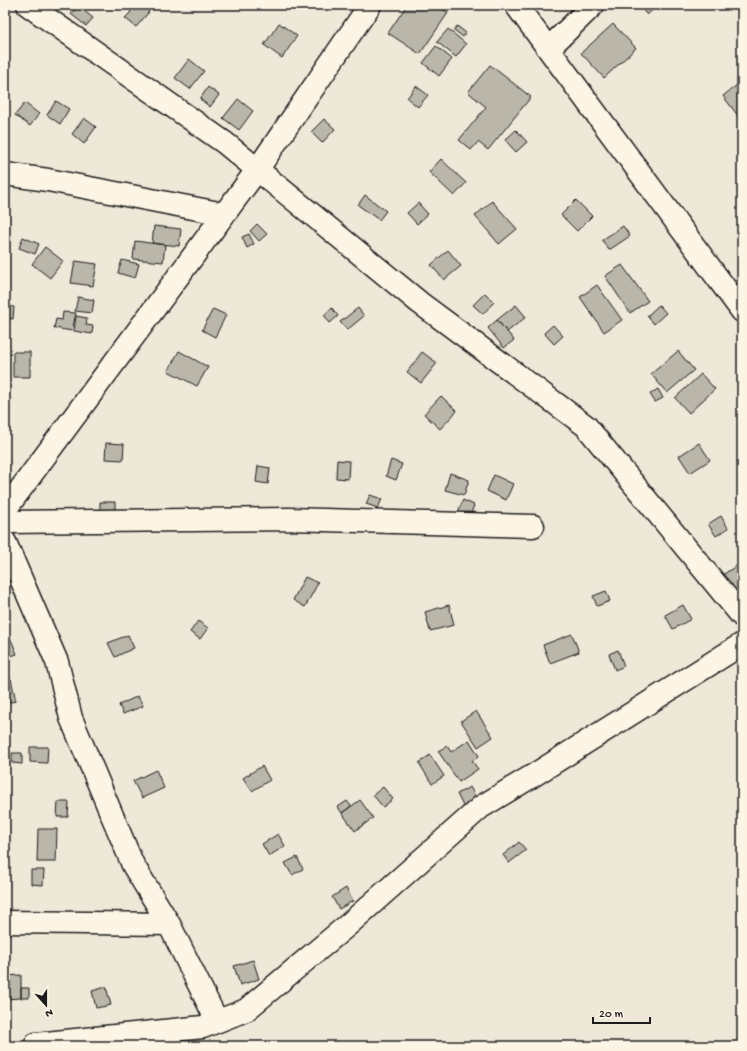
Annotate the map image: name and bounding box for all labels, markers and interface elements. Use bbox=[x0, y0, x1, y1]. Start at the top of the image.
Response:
north arrow bbox=[26, 985, 66, 1025]
scale bar bbox=[593, 999, 650, 1025]
text: N bbox=[43, 1006, 54, 1019]
text: 20 m bbox=[599, 1008, 624, 1022]

